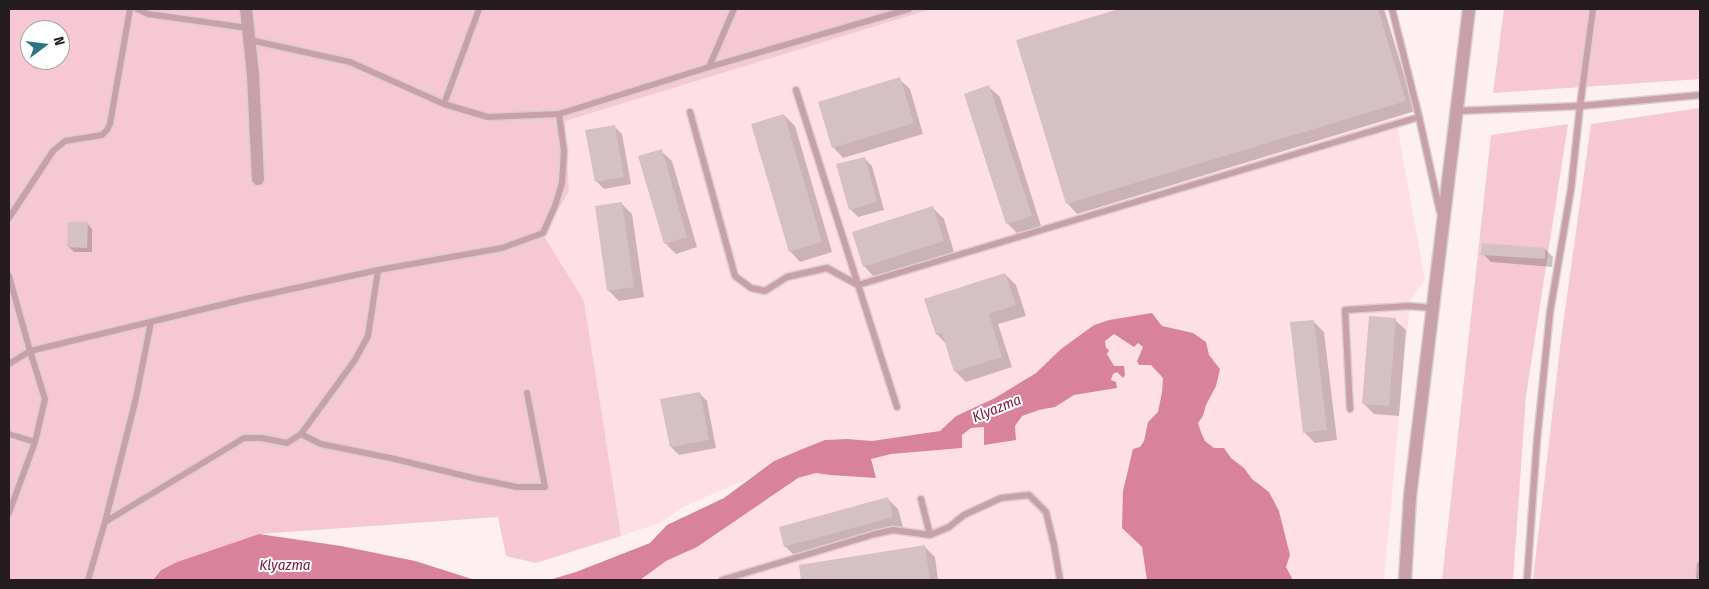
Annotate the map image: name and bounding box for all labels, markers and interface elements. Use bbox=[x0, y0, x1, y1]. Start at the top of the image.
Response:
north arrow bbox=[20, 20, 70, 70]
text: N bbox=[50, 35, 68, 47]
water label: Klyazma bbox=[970, 391, 1024, 427]
water label: Klyazma bbox=[259, 557, 311, 575]

